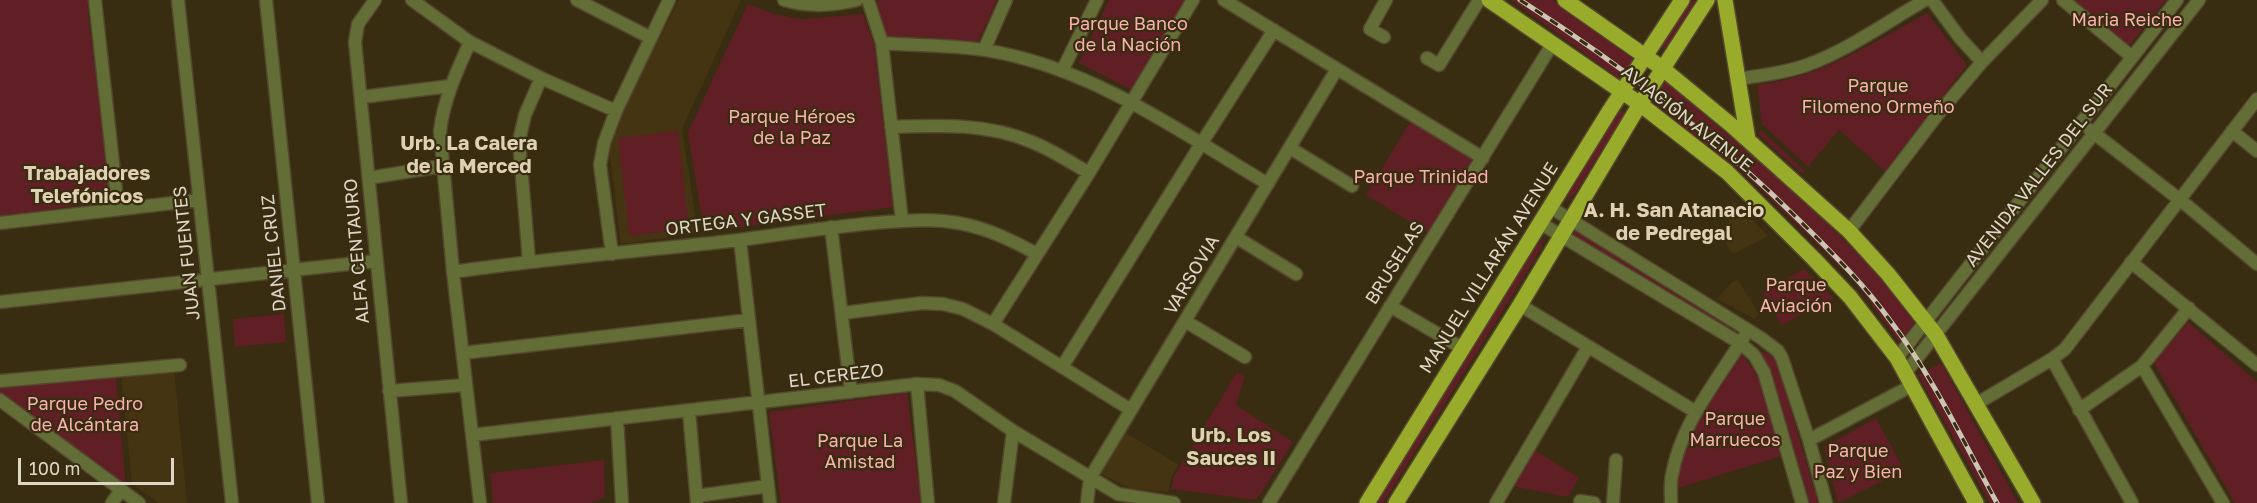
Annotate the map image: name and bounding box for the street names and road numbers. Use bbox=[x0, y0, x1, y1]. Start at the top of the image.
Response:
street label: AVIACIÓN AVENUE bbox=[1617, 61, 1757, 177]
street label: AVENIDA VALLES DEL SUR bbox=[1961, 79, 2117, 271]
street label: MANUEL VILLARÁN AVENUE bbox=[1415, 159, 1563, 377]
street label: ALFA CENTAURO bbox=[340, 178, 374, 324]
street label: JUAN FUENTES bbox=[169, 185, 205, 321]
street label: DANIEL CRUZ bbox=[257, 193, 291, 313]
street label: ORTEGA Y GASSET bbox=[664, 199, 828, 241]
street label: BRUSELAS bbox=[1361, 217, 1429, 309]
street label: VARSOVIA bbox=[1160, 231, 1224, 319]
street label: EL CEREZO bbox=[787, 359, 885, 393]

